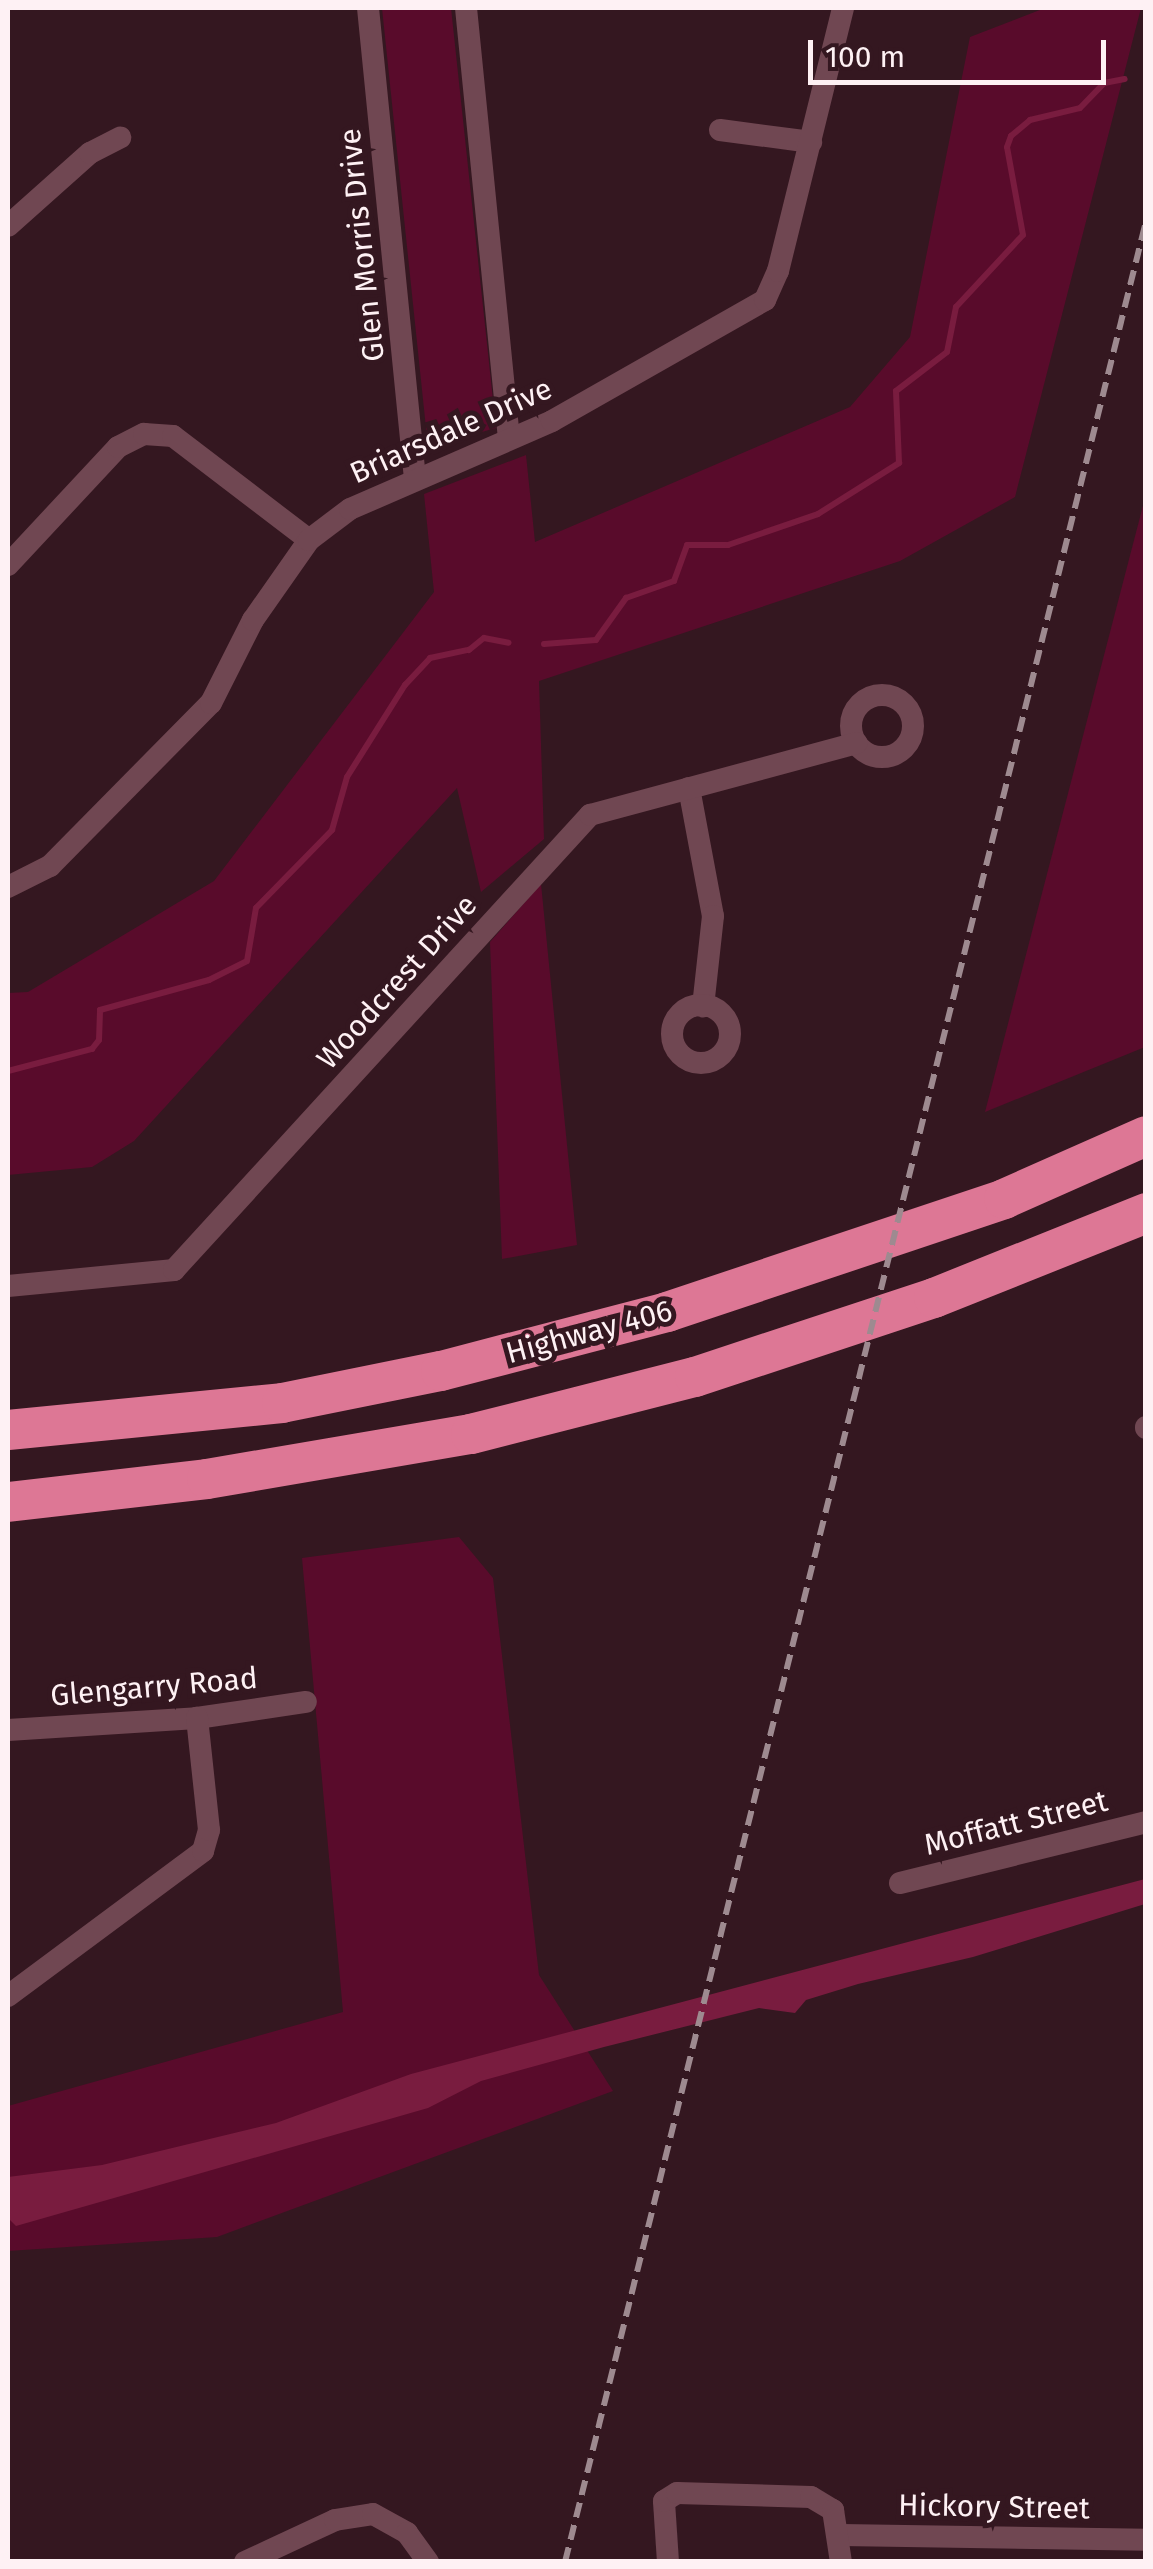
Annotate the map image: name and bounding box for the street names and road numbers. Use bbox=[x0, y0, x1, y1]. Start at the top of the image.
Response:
street label: Glen Morris Drive bbox=[332, 127, 392, 363]
street label: Briarsdale Drive bbox=[345, 370, 557, 492]
street label: Woodcrest Drive bbox=[309, 887, 485, 1077]
street label: Highway 406 bbox=[502, 1293, 676, 1371]
street label: Glengarry Road bbox=[49, 1660, 259, 1714]
street label: Moffatt Street bbox=[921, 1783, 1111, 1863]
street label: Hickory Street bbox=[898, 2487, 1090, 2527]

